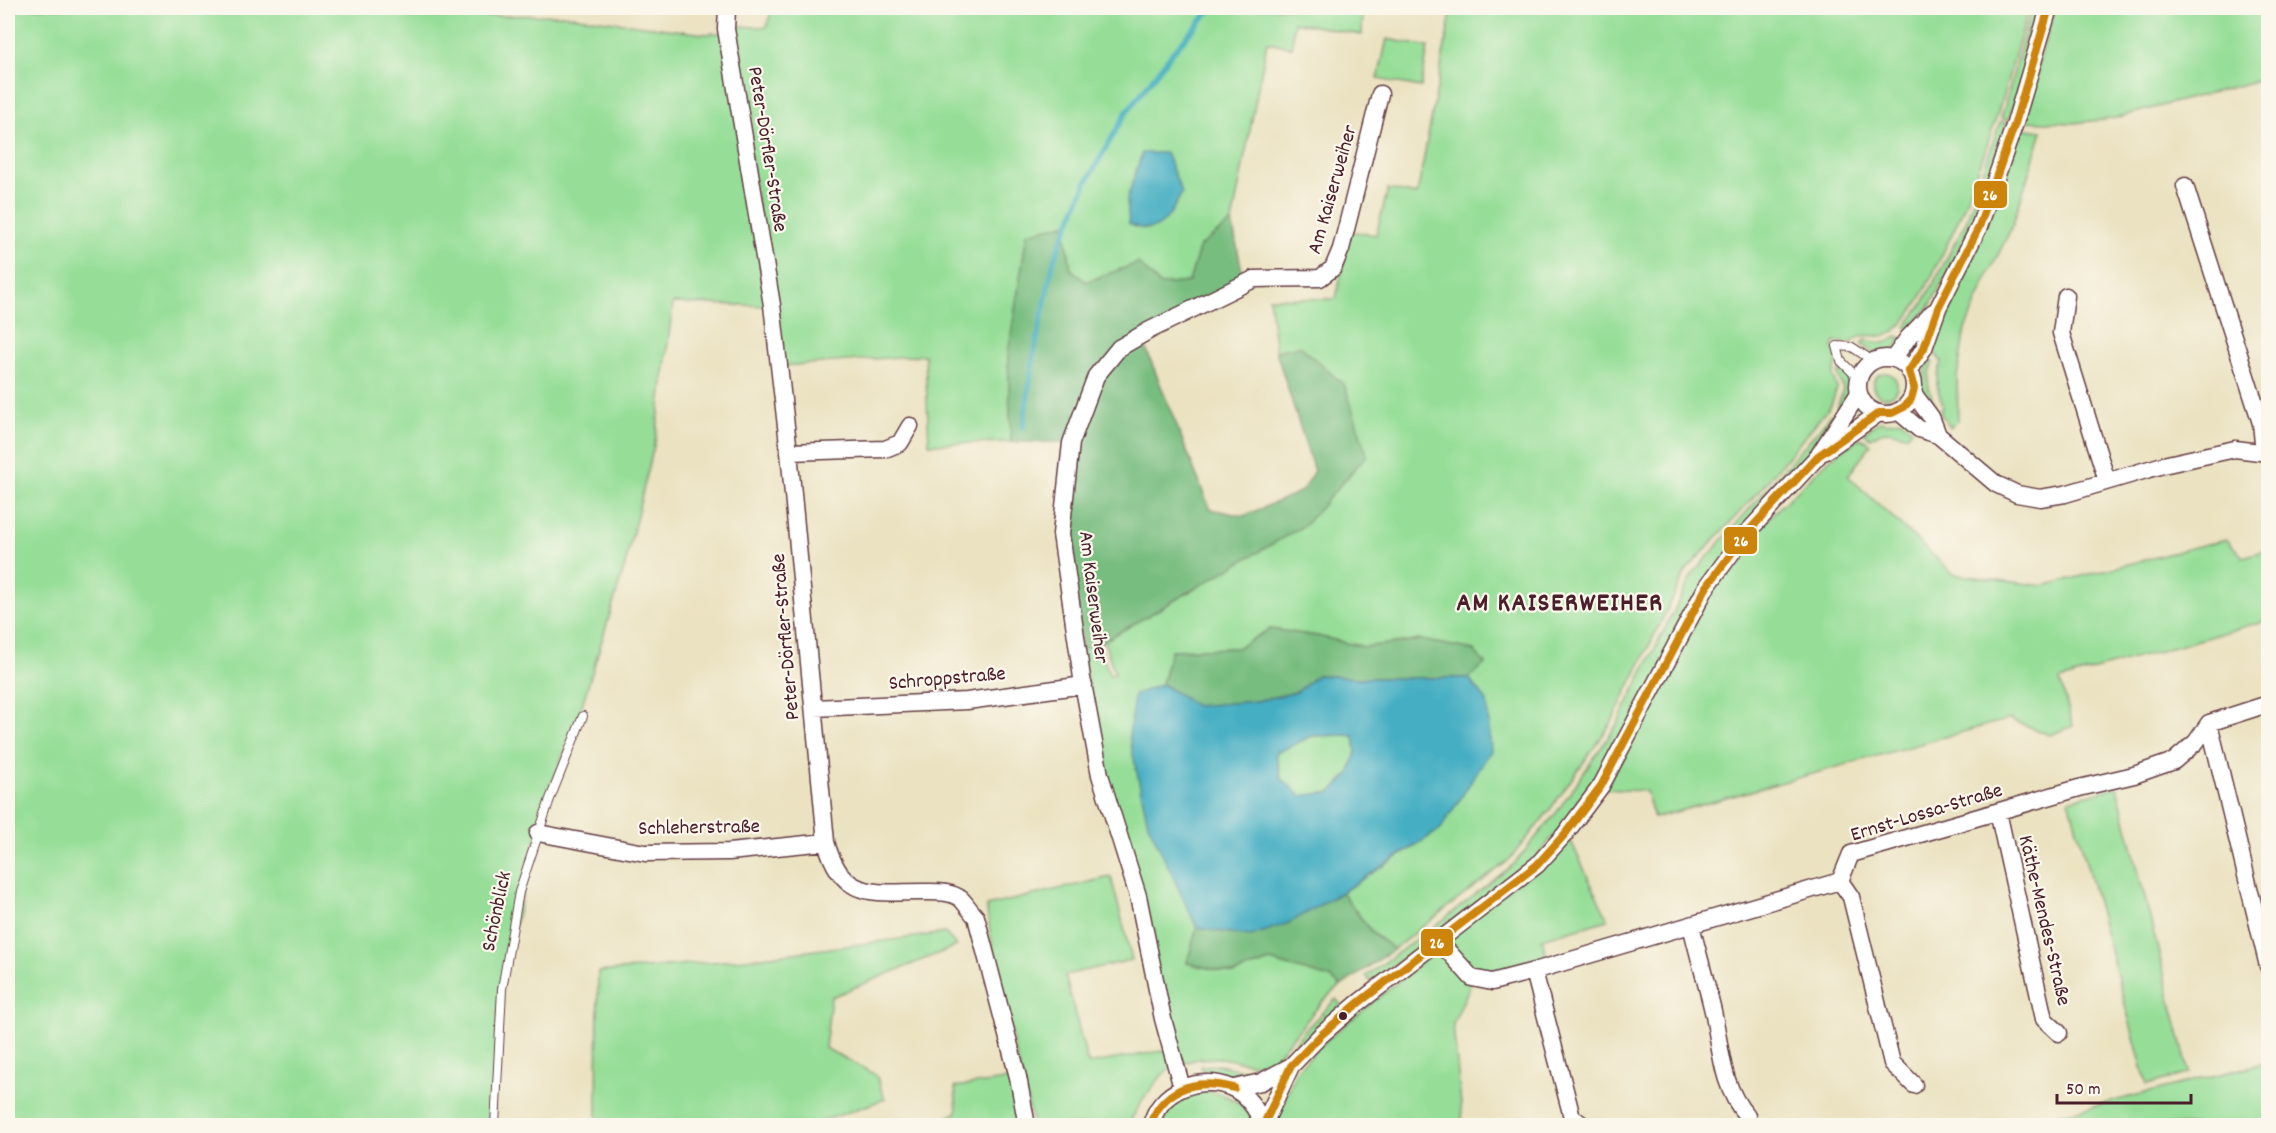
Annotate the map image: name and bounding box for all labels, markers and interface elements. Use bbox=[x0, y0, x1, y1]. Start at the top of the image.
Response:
street label: Peter-Dörfler-Straße bbox=[738, 65, 794, 234]
street label: Am Kaiserweiher bbox=[1301, 121, 1367, 258]
line badge: 26 bbox=[1973, 180, 2008, 209]
text: 26 bbox=[1983, 185, 1998, 208]
line badge: 26 bbox=[1723, 526, 1758, 555]
street label: Am Kaiserweiher bbox=[1069, 529, 1115, 666]
text: 26 bbox=[1734, 531, 1749, 554]
street label: Peter-Dörfler-Straße bbox=[765, 552, 809, 721]
district label: AM KAISERWEIHER bbox=[1456, 585, 1664, 624]
street label: Schroppstraße bbox=[888, 660, 1007, 700]
street label: Ernst-Lossa-Straße bbox=[1847, 777, 2006, 851]
street label: Schleherstraße bbox=[638, 813, 760, 845]
street label: Käthe-Mendes-Straße bbox=[2009, 832, 2077, 1009]
street label: Schönblick bbox=[475, 869, 521, 955]
line badge: 26 bbox=[1420, 928, 1454, 957]
text: 26 bbox=[1430, 933, 1445, 956]
unlabelled marker bbox=[1337, 1010, 1349, 1022]
scale bar bbox=[2057, 1067, 2190, 1105]
text: 50 m bbox=[2066, 1078, 2101, 1103]

